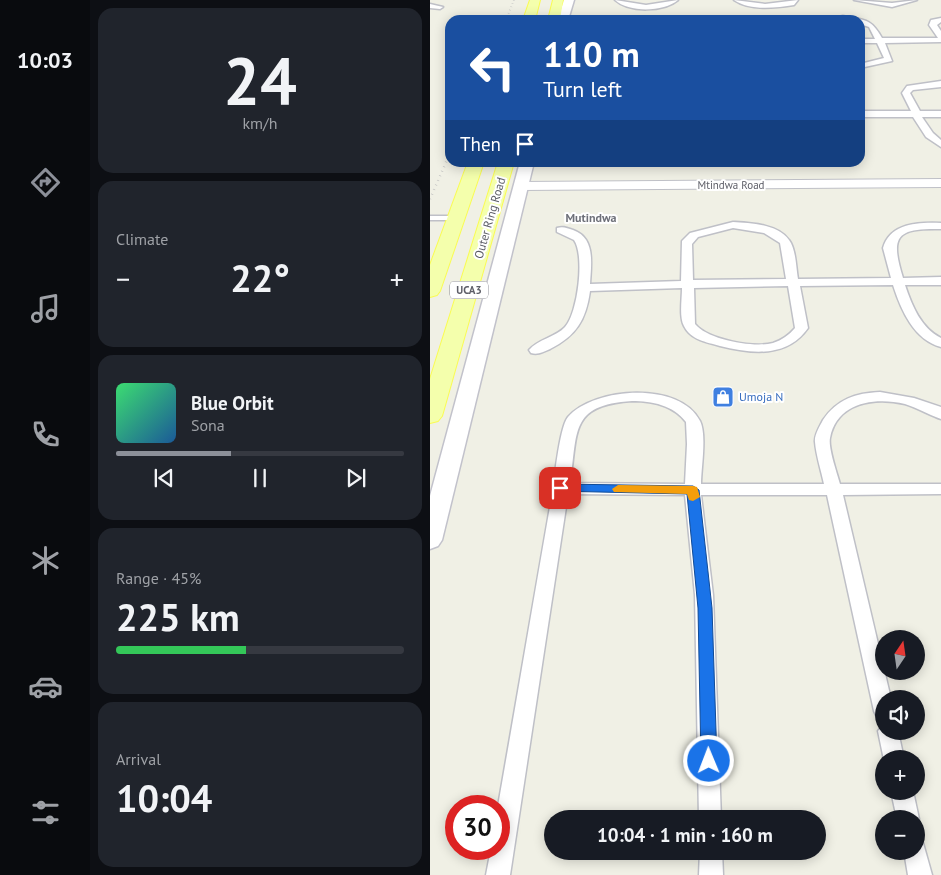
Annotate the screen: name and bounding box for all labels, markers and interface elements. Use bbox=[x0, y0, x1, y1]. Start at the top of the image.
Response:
text: 110 m bbox=[543, 31, 640, 77]
icon: left bbox=[460, 35, 525, 100]
text: 24 bbox=[223, 38, 297, 122]
text: 10:03 bbox=[17, 46, 73, 74]
text: Turn left bbox=[543, 75, 622, 103]
text: km/h bbox=[242, 113, 278, 133]
icon: arrive bbox=[511, 130, 539, 158]
text: Then bbox=[460, 132, 501, 156]
icon: directions bbox=[28, 165, 63, 200]
street label: Outer Ring Road bbox=[471, 175, 508, 260]
street label: Mtindwa Road bbox=[697, 178, 765, 192]
district label: Mutindwa bbox=[565, 210, 617, 225]
text: Climate bbox=[116, 229, 168, 249]
text: 22° bbox=[230, 253, 290, 302]
text: − bbox=[116, 260, 130, 297]
text: + bbox=[390, 260, 404, 297]
road number: UCA3 bbox=[450, 282, 488, 298]
icon: music bbox=[28, 291, 63, 326]
shop icon: Umoja N bbox=[711, 385, 735, 409]
place label: Umoja N bbox=[739, 389, 783, 404]
text: Blue Orbit bbox=[191, 391, 274, 415]
text: Sona bbox=[191, 415, 225, 435]
icon: phone bbox=[28, 417, 63, 452]
icon: previous bbox=[150, 464, 178, 492]
icon: pause bbox=[246, 464, 274, 492]
icon: next bbox=[342, 464, 370, 492]
pin bbox=[539, 467, 581, 509]
icon: arrive bbox=[546, 474, 574, 502]
icon: climate bbox=[28, 543, 63, 578]
text: Range · 45% bbox=[116, 568, 201, 588]
text: 225 km bbox=[116, 592, 240, 641]
north arrow bbox=[875, 630, 925, 680]
map controls bbox=[875, 630, 925, 860]
icon: car bbox=[28, 669, 63, 704]
button: sound bbox=[875, 690, 925, 740]
position arrow bbox=[682, 734, 734, 786]
text: Arrival bbox=[116, 749, 161, 769]
button: + bbox=[875, 750, 925, 800]
text: 10:04 bbox=[116, 773, 212, 822]
icon: filters bbox=[28, 795, 63, 830]
speed limit sign: 30 bbox=[445, 795, 510, 860]
button: − bbox=[875, 810, 925, 860]
text: 10:04 · 1 min · 160 m bbox=[597, 823, 773, 847]

